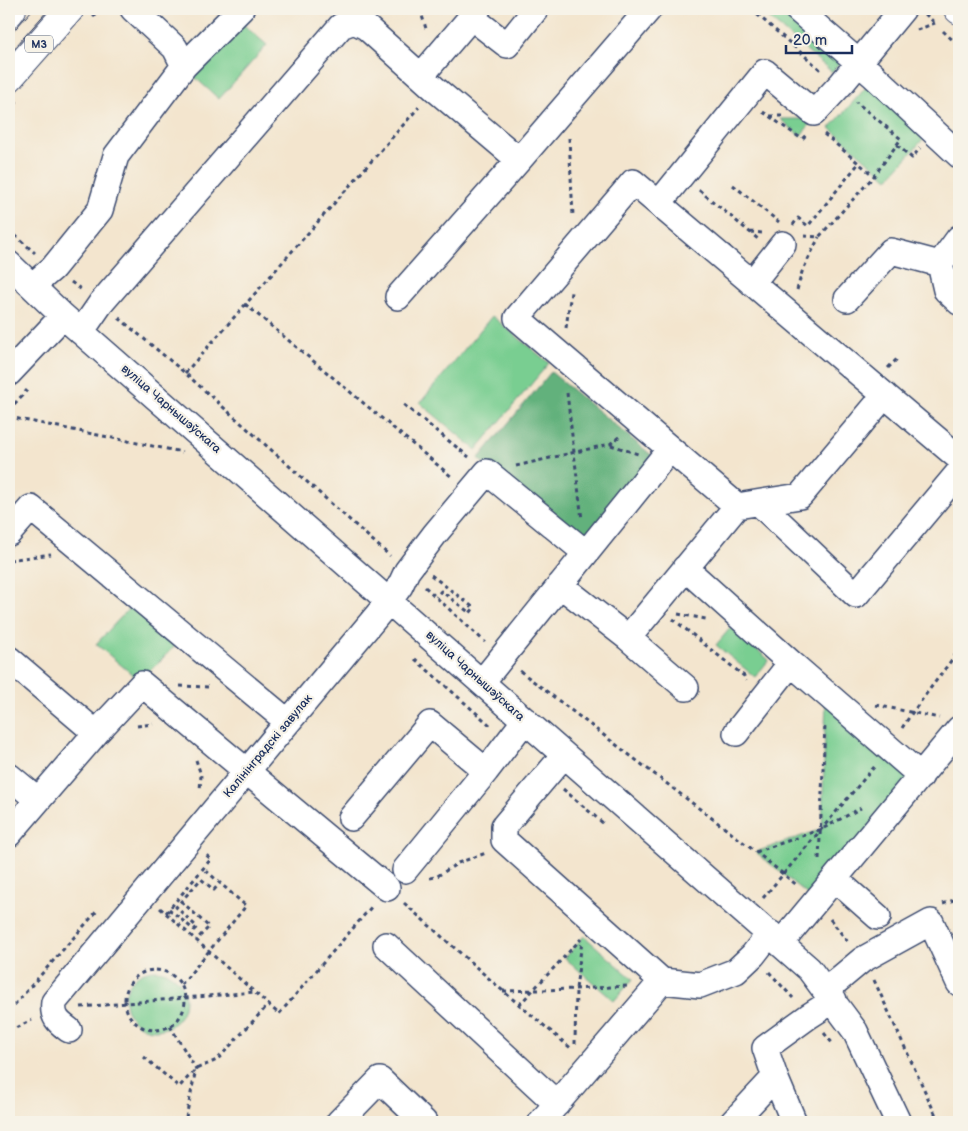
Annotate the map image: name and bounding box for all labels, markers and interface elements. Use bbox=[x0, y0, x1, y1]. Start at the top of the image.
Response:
scale bar bbox=[786, 22, 852, 54]
text: 20 m bbox=[793, 31, 827, 50]
road number: М3 bbox=[25, 36, 53, 52]
street label: вуліца Чарнышэўскага bbox=[118, 361, 224, 457]
street label: вуліца Чарнышэўскага bbox=[422, 628, 528, 724]
street label: Калінінградскі завулак bbox=[220, 691, 316, 801]

